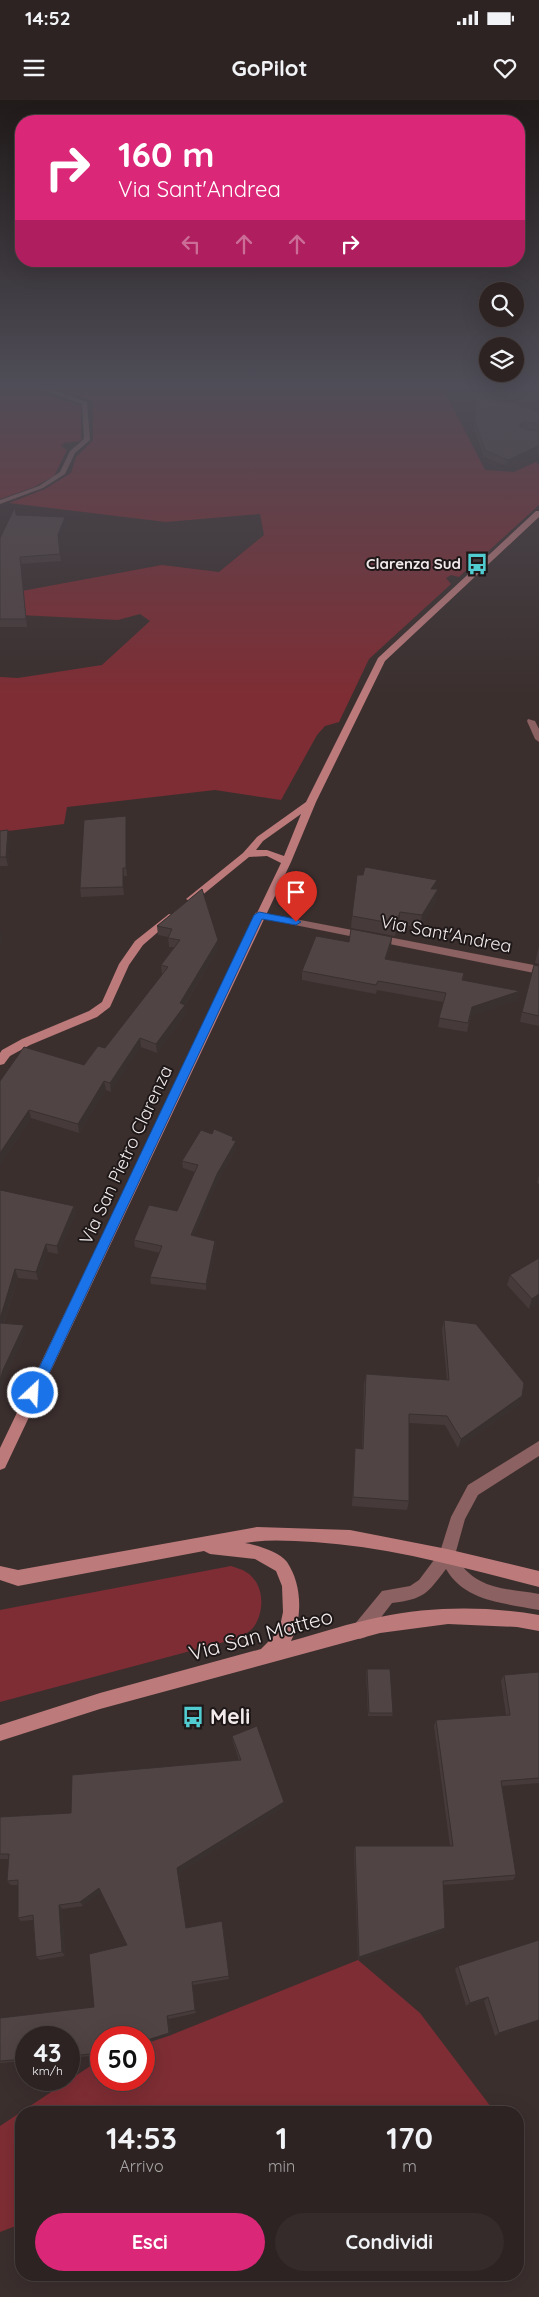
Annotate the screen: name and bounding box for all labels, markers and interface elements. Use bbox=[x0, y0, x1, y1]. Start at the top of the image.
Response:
text: 14:52 bbox=[25, 6, 71, 30]
icon: menu bbox=[20, 54, 48, 82]
text: GoPilot bbox=[232, 54, 307, 82]
icon: heart bbox=[491, 54, 519, 82]
text: 160 m bbox=[118, 132, 215, 176]
icon: right bbox=[35, 135, 100, 200]
text: Via Sant'Andrea bbox=[118, 175, 281, 203]
icon: left bbox=[177, 230, 205, 258]
icon: ahead bbox=[230, 230, 258, 258]
icon: ahead bbox=[283, 230, 311, 258]
icon: right bbox=[336, 230, 364, 258]
map controls bbox=[479, 282, 524, 382]
button: search bbox=[479, 282, 524, 327]
button: layers bbox=[479, 337, 524, 382]
bus stop icon: Clarenza Sud bbox=[464, 551, 490, 577]
place label: Clarenza Sud bbox=[366, 554, 461, 573]
pin bbox=[275, 871, 317, 922]
icon: arrive bbox=[282, 878, 310, 906]
street label: Via Sant'Andrea bbox=[378, 910, 514, 958]
street label: Via San Pietro Clarenza bbox=[74, 1062, 177, 1248]
position arrow bbox=[6, 1366, 58, 1418]
street label: Via San Matteo bbox=[186, 1602, 336, 1666]
place label: Meli bbox=[210, 1703, 250, 1729]
bus stop icon: Meli bbox=[180, 1704, 206, 1730]
speed limit sign: 50 bbox=[90, 2026, 155, 2091]
text: 43 bbox=[33, 2037, 62, 2068]
text: km/h bbox=[32, 2063, 63, 2078]
text: 14:53 bbox=[106, 2119, 177, 2157]
text: 1 bbox=[276, 2119, 287, 2157]
text: 170 bbox=[386, 2119, 433, 2157]
text: Arrivo bbox=[119, 2156, 164, 2176]
text: min bbox=[268, 2156, 295, 2176]
text: m bbox=[402, 2156, 417, 2176]
button: Esci bbox=[35, 2213, 265, 2271]
button: Condividi bbox=[275, 2213, 504, 2271]

